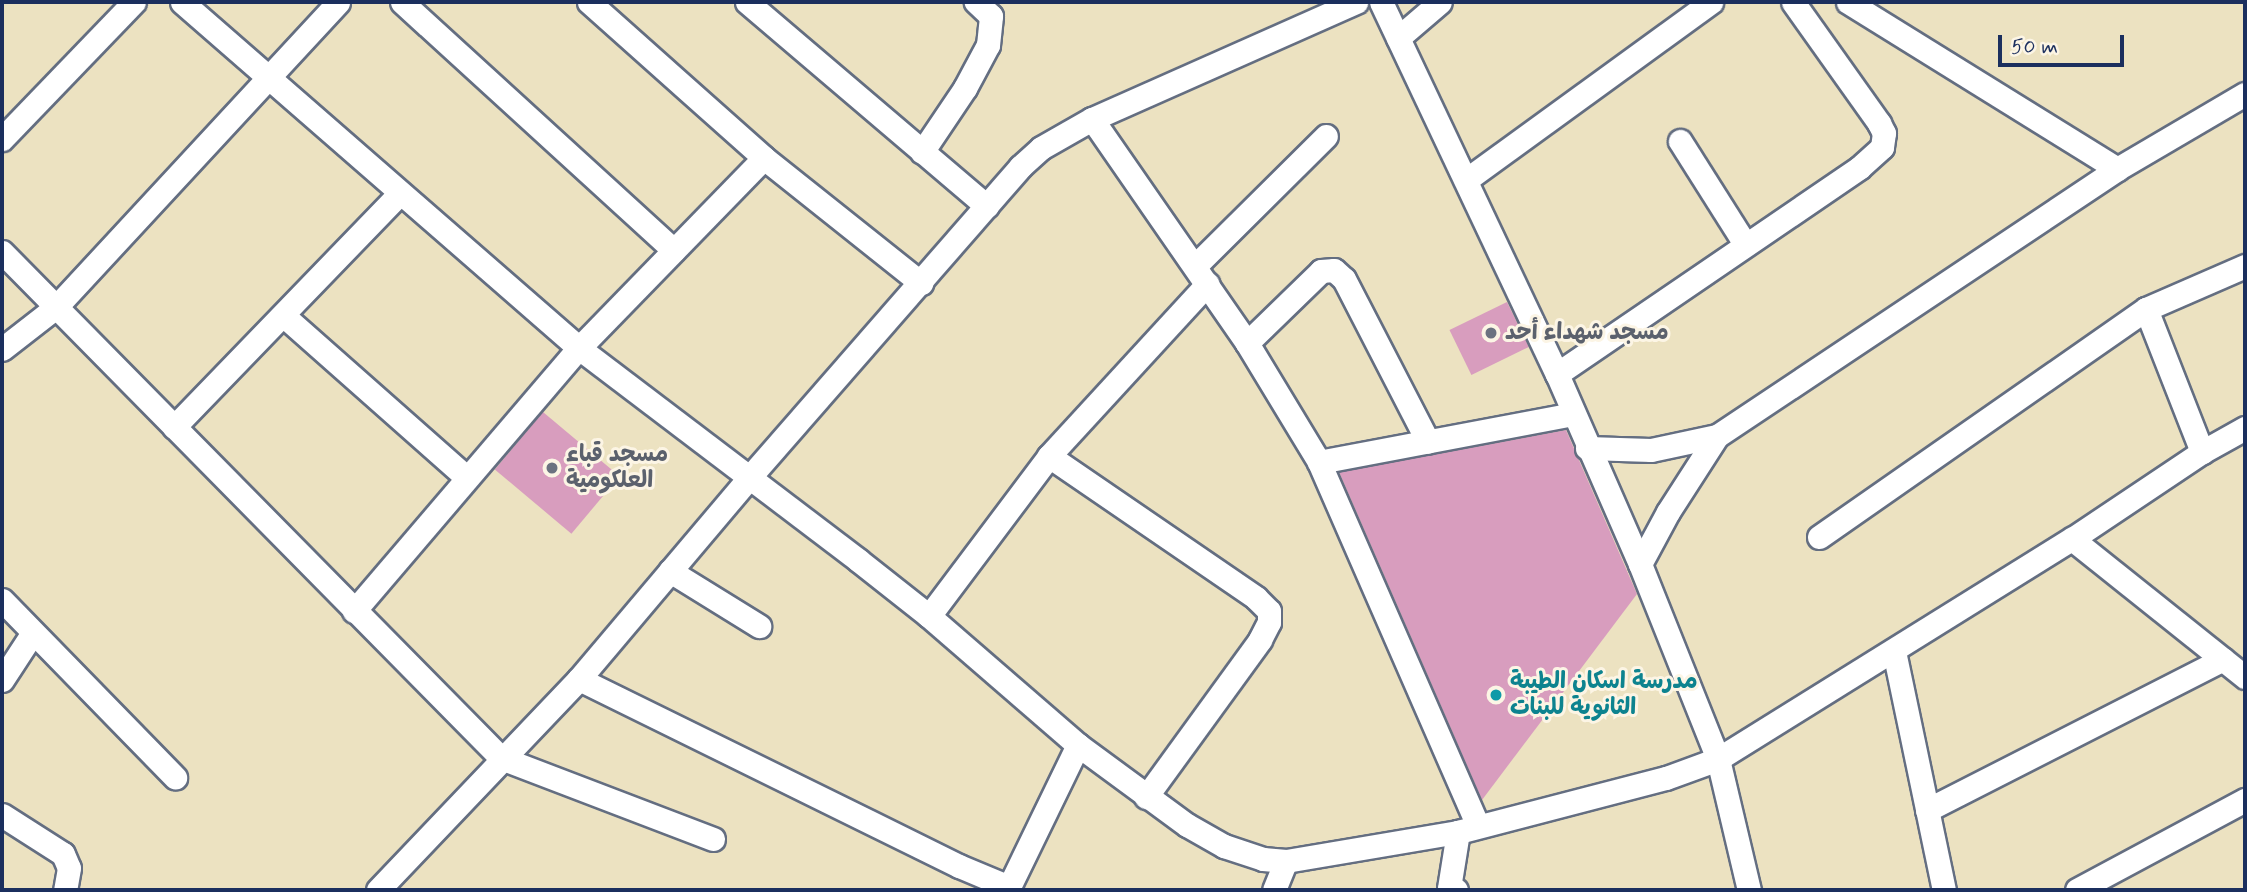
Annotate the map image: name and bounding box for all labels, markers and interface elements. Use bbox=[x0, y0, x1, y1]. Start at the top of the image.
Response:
scale bar bbox=[2002, 21, 2128, 65]
text: 50 m bbox=[2011, 33, 2058, 61]
place label: مسجد شهداء أحد bbox=[1505, 319, 1669, 347]
marker: مسجد شهداء أحد bbox=[1483, 325, 1499, 341]
place label: مسجد قباء العلكومية bbox=[566, 441, 668, 495]
marker: مسجد قباء العلكومية bbox=[544, 460, 560, 476]
place label: مدرسة اسكان الطيبة الثانوية للبنات bbox=[1510, 668, 1697, 722]
marker: مدرسة اسكان الطيبة الثانوية للبنات bbox=[1488, 687, 1504, 703]

